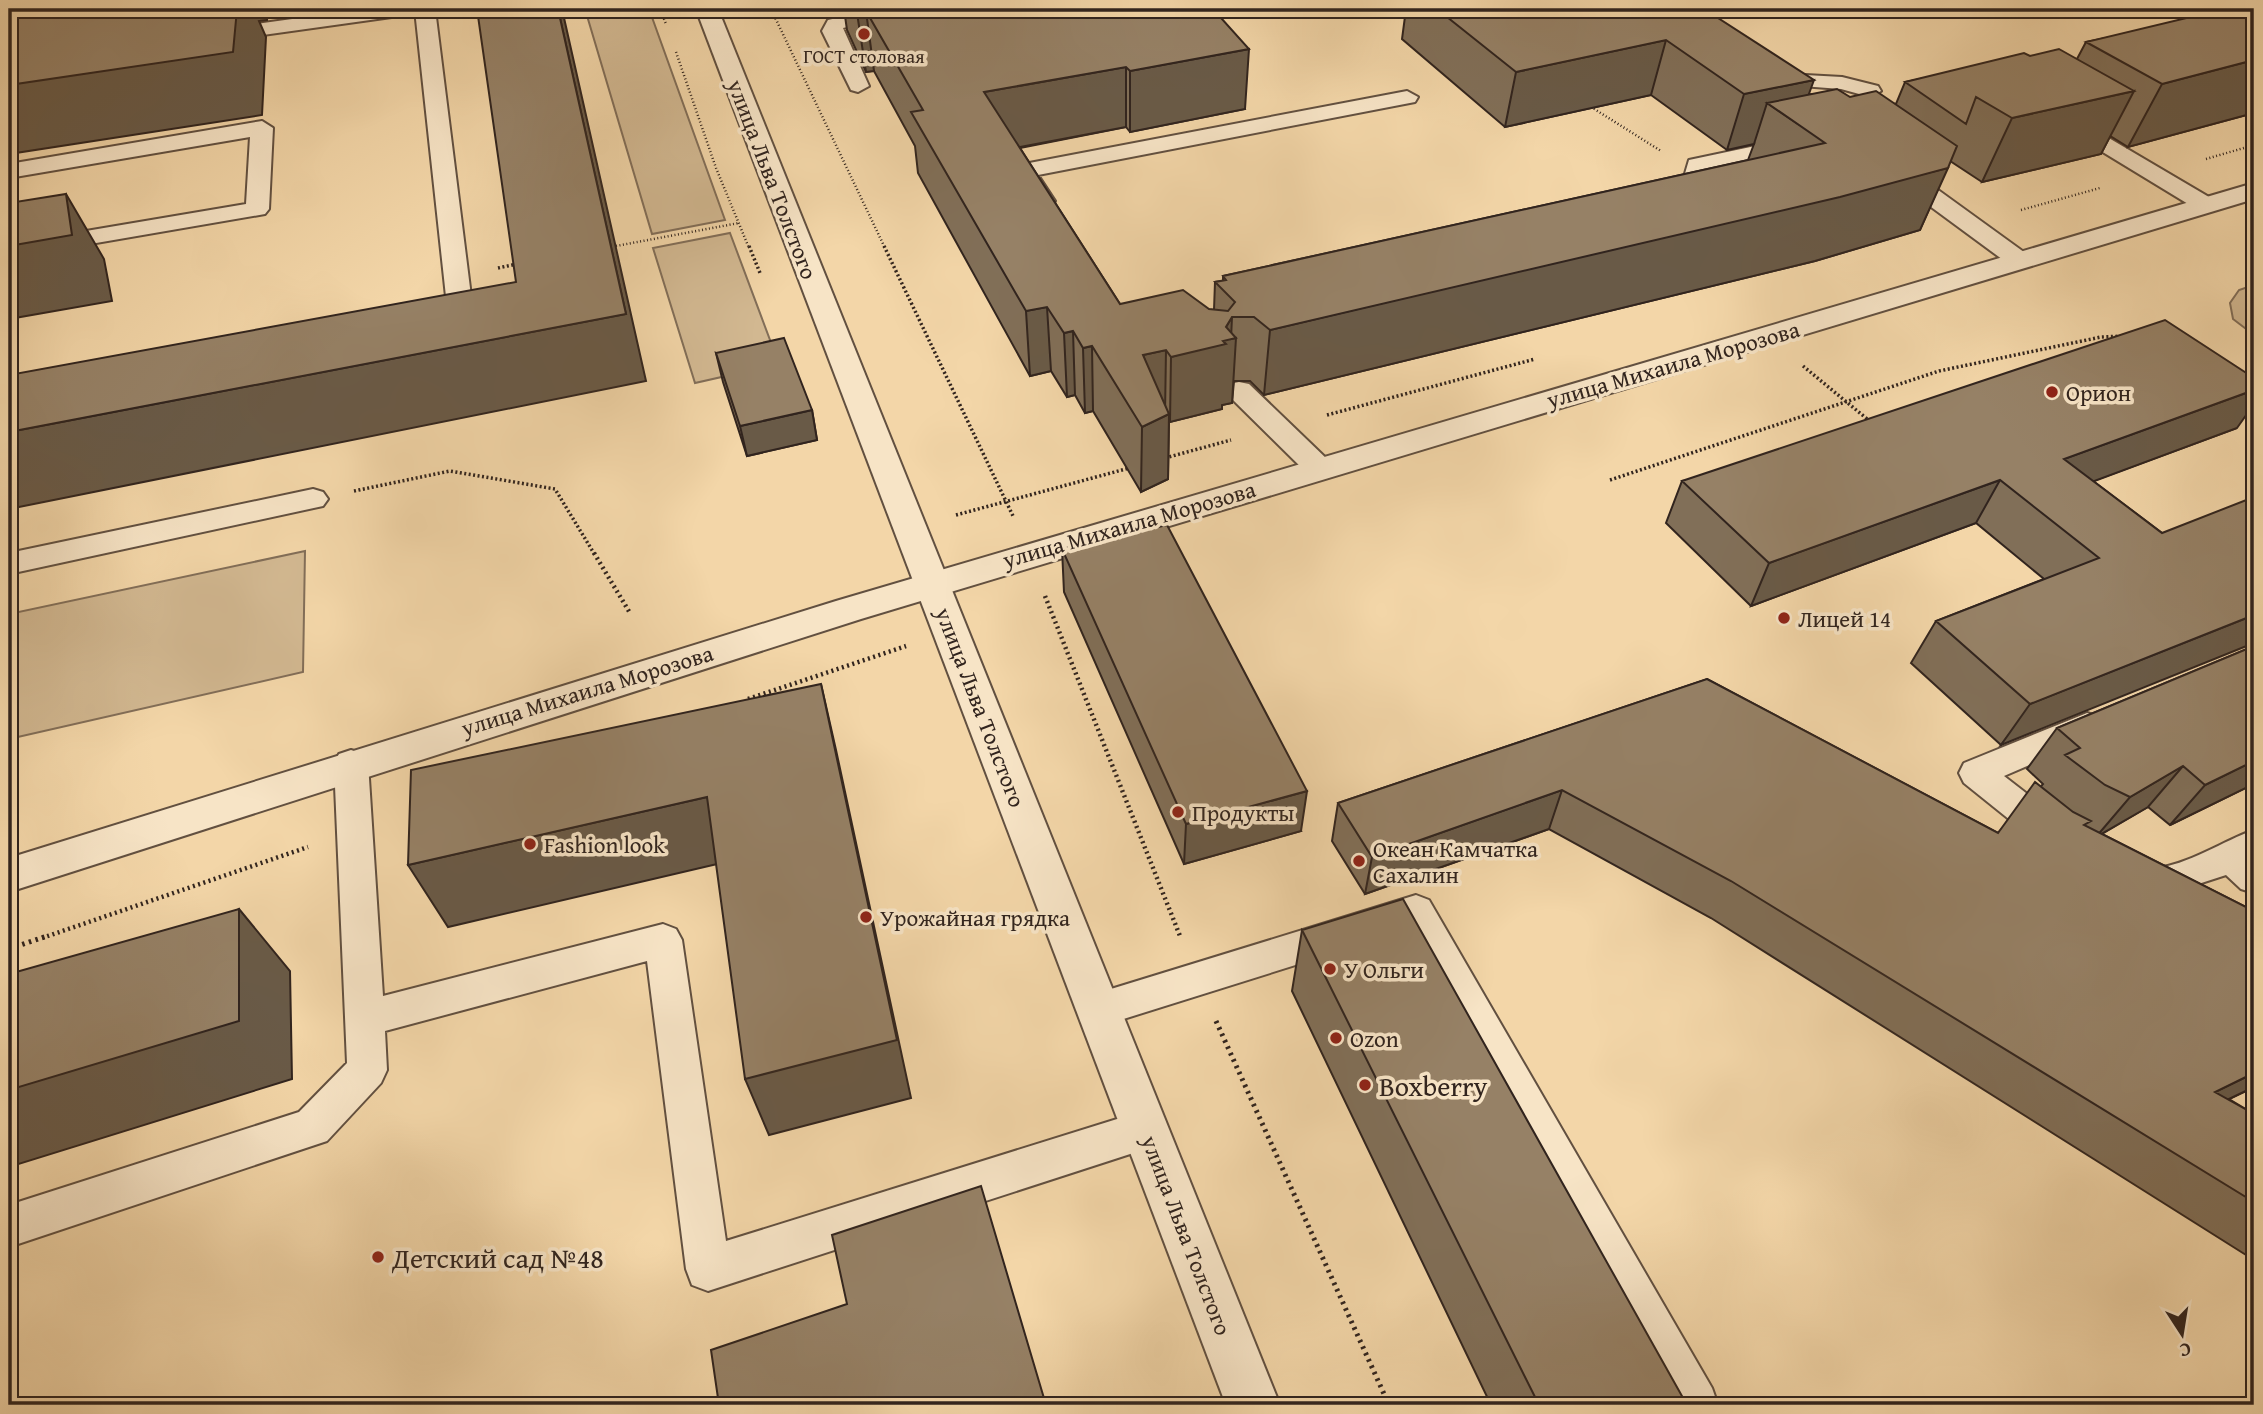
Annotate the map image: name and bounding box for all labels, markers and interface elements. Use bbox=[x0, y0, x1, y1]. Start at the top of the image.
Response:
marker: ГОСТ столовая bbox=[856, 26, 872, 42]
place label: ГОСТ столовая bbox=[803, 42, 925, 70]
street label: улица Льва Толстого bbox=[719, 73, 826, 284]
street label: улица Михаила Морозова bbox=[1542, 312, 1803, 416]
place label: Орион bbox=[2066, 376, 2131, 409]
marker: Орион bbox=[2044, 384, 2060, 400]
street label: улица Михаила Морозова bbox=[998, 472, 1259, 576]
street label: улица Льва Толстого bbox=[927, 601, 1034, 812]
place label: Лицей 14 bbox=[1798, 602, 1891, 635]
marker: Лицей 14 bbox=[1776, 610, 1792, 626]
street label: улица Михаила Морозова bbox=[456, 636, 717, 744]
place label: Продукты bbox=[1192, 796, 1294, 829]
marker: Продукты bbox=[1170, 804, 1186, 820]
place label: Fashion look bbox=[544, 828, 665, 861]
place label: Океан Камчатка Сахалин bbox=[1373, 832, 1538, 891]
marker: Fashion look bbox=[522, 836, 538, 852]
marker: Океан Камчатка Сахалин bbox=[1351, 853, 1367, 869]
place label: Урожайная грядка bbox=[880, 901, 1070, 934]
marker: Урожайная грядка bbox=[858, 909, 874, 925]
place label: У Ольги bbox=[1344, 953, 1424, 986]
marker: У Ольги bbox=[1322, 961, 1338, 977]
place label: Ozon bbox=[1350, 1022, 1399, 1055]
marker: Ozon bbox=[1328, 1030, 1344, 1046]
place label: Boxberry bbox=[1379, 1065, 1488, 1106]
marker: Boxberry bbox=[1357, 1077, 1373, 1093]
street label: улица Льва Толстого bbox=[1133, 1129, 1240, 1340]
place label: Детский сад №48 bbox=[391, 1237, 604, 1278]
marker: Детский сад №48 bbox=[370, 1249, 386, 1265]
north arrow bbox=[2148, 1298, 2218, 1368]
text: С bbox=[2177, 1336, 2194, 1365]

